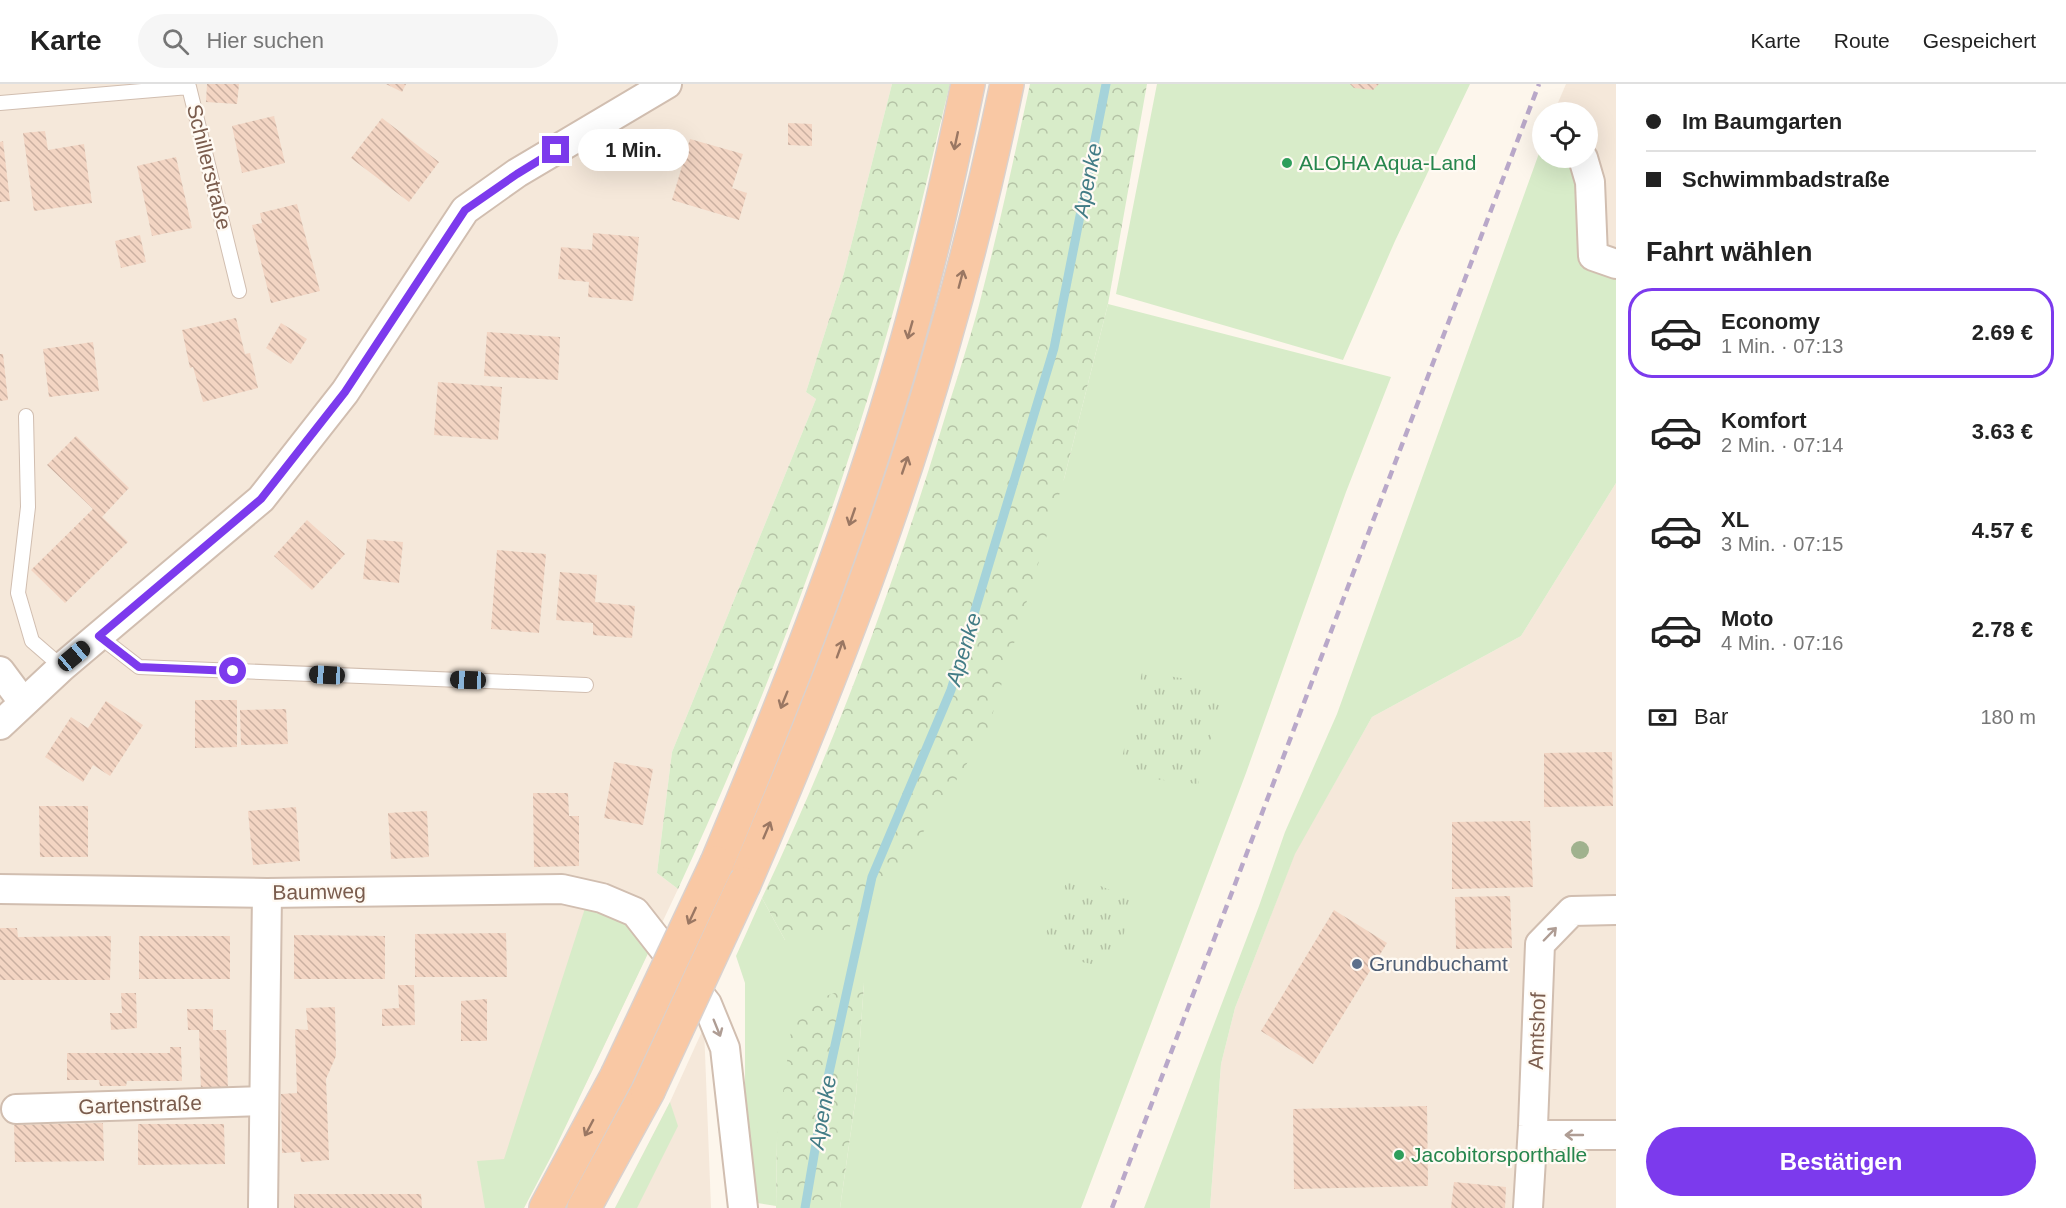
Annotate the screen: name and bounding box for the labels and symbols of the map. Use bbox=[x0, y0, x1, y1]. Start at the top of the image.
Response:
street label: Schillerstraße bbox=[183, 102, 236, 232]
callout: 1 Min. bbox=[577, 129, 688, 171]
one-way arrow bbox=[950, 131, 961, 150]
route end bbox=[542, 136, 569, 163]
water label: Apenke bbox=[1068, 141, 1107, 221]
place label: ALOHA Aqua-Land bbox=[1299, 151, 1476, 174]
marker: ALOHA Aqua-Land bbox=[1280, 156, 1294, 170]
one-way arrow bbox=[956, 270, 968, 289]
one-way arrow bbox=[904, 321, 915, 340]
one-way arrow bbox=[900, 456, 911, 475]
one-way arrow bbox=[846, 507, 857, 526]
water label: Apenke bbox=[940, 610, 986, 690]
car bbox=[54, 638, 94, 674]
one-way arrow bbox=[836, 640, 847, 659]
route start bbox=[219, 657, 246, 684]
car bbox=[309, 665, 345, 685]
car bbox=[450, 670, 486, 690]
one-way arrow bbox=[778, 690, 789, 708]
one-way arrow bbox=[762, 821, 773, 840]
street label: Baumweg bbox=[272, 879, 366, 904]
one-way arrow bbox=[686, 906, 698, 924]
one-way arrow bbox=[1543, 927, 1557, 942]
place label: Grundbuchamt bbox=[1369, 952, 1508, 975]
marker: Grundbuchamt bbox=[1350, 957, 1364, 971]
street label: Amtshof bbox=[1524, 992, 1549, 1070]
one-way arrow bbox=[712, 1018, 723, 1036]
water label: Apenke bbox=[803, 1073, 841, 1153]
street label: Gartenstraße bbox=[78, 1091, 202, 1118]
one-way arrow bbox=[583, 1118, 594, 1136]
one-way arrow bbox=[1565, 1129, 1585, 1141]
place label: Jacobitorsporthalle bbox=[1411, 1143, 1587, 1166]
marker: Jacobitorsporthalle bbox=[1392, 1148, 1406, 1162]

